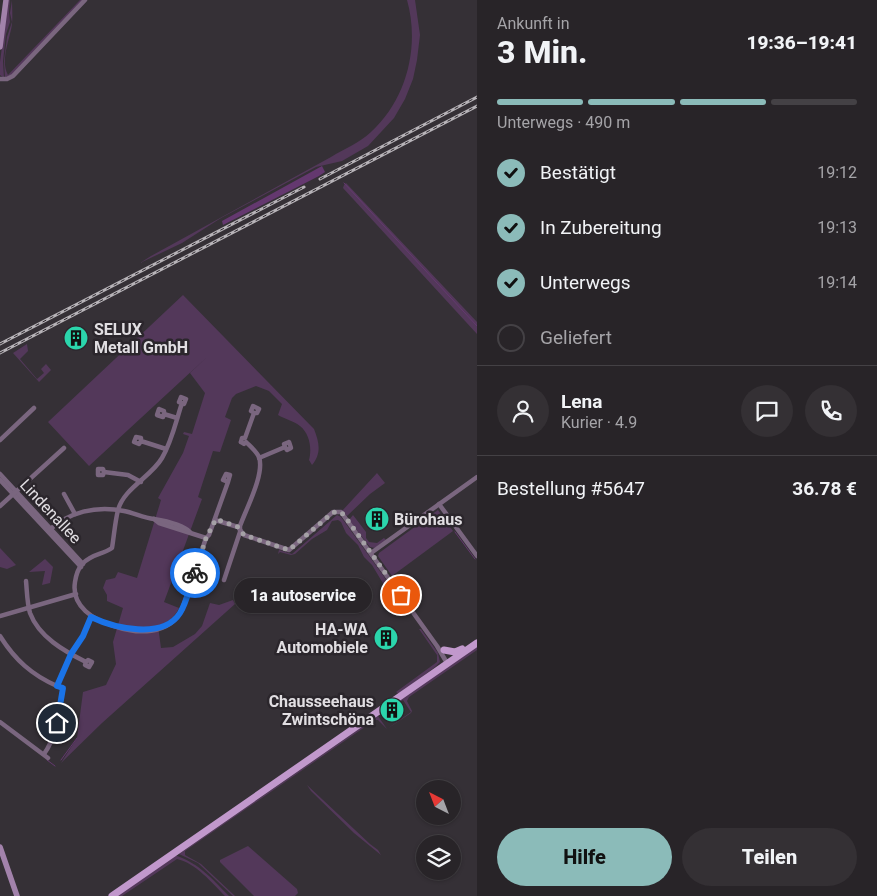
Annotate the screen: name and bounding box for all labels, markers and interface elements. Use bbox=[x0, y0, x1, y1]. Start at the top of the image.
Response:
text: Ankunft in bbox=[497, 14, 570, 33]
text: 19:36–19:41 bbox=[746, 31, 857, 54]
text: 3 Min. bbox=[497, 33, 588, 71]
text: Unterwegs · 490 m bbox=[497, 113, 630, 132]
icon: check bbox=[497, 159, 525, 187]
text: Bestätigt bbox=[540, 161, 616, 184]
text: 19:12 bbox=[817, 163, 857, 182]
icon: check bbox=[497, 214, 525, 242]
text: In Zubereitung bbox=[540, 216, 662, 239]
text: 19:13 bbox=[817, 218, 857, 237]
icon: check bbox=[497, 269, 525, 297]
text: Unterwegs bbox=[540, 271, 631, 294]
text: 19:14 bbox=[817, 273, 857, 292]
place label: SELUX Metall GmbH bbox=[94, 320, 188, 357]
building icon: SELUX Metall GmbH bbox=[63, 325, 89, 351]
text: Geliefert bbox=[540, 326, 612, 349]
button: person bbox=[497, 385, 549, 437]
button: chat bbox=[741, 385, 793, 437]
button: phone bbox=[805, 385, 857, 437]
text: Lena bbox=[561, 390, 602, 413]
text: Kurier · 4.9 bbox=[561, 413, 637, 432]
street label: Lindenallee bbox=[16, 475, 85, 547]
text: Bestellung #5647 bbox=[497, 477, 645, 500]
text: 36.78 € bbox=[792, 477, 857, 500]
building icon: Bürohaus bbox=[364, 506, 390, 532]
place label: Bürohaus bbox=[394, 510, 463, 529]
courier bbox=[170, 548, 220, 598]
icon: bike bbox=[181, 559, 209, 587]
pin bbox=[380, 574, 422, 616]
callout: 1a autoservice bbox=[234, 578, 371, 612]
icon: bag bbox=[387, 581, 415, 609]
text: 1a autoservice bbox=[250, 586, 356, 605]
place label: HA-WA Automobiele bbox=[276, 620, 368, 657]
building icon: HA-WA Automobiele bbox=[373, 625, 399, 651]
place label: Chausseehaus Zwintschöna bbox=[269, 692, 374, 729]
building icon: Chausseehaus Zwintschöna bbox=[379, 697, 405, 723]
pin bbox=[36, 702, 78, 744]
icon: home bbox=[43, 709, 71, 737]
north arrow bbox=[416, 780, 461, 825]
map controls bbox=[416, 780, 461, 880]
button: Hilfe bbox=[497, 828, 672, 886]
button: Teilen bbox=[682, 828, 857, 886]
button: layers bbox=[416, 835, 461, 880]

